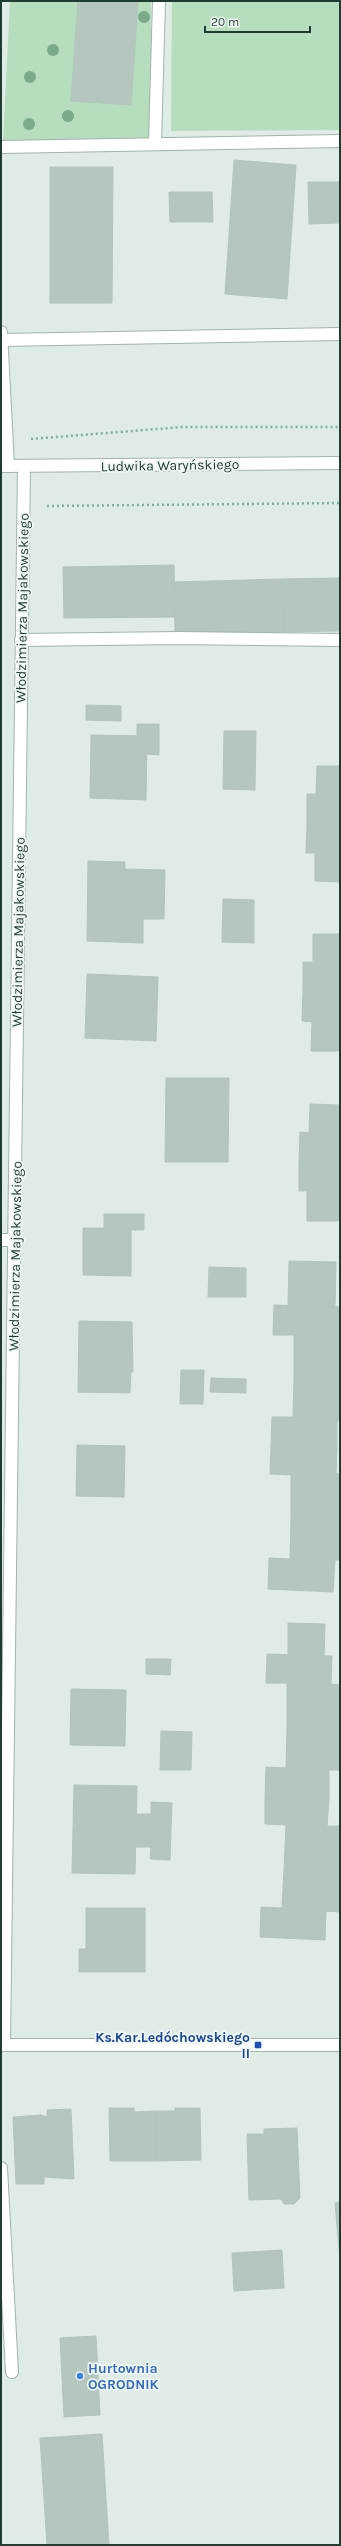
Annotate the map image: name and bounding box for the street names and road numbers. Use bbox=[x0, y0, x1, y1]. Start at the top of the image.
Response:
street label: Ludwika Waryńskiego bbox=[101, 456, 239, 475]
street label: Włodzimierza Majakowskiego bbox=[12, 513, 33, 703]
street label: Włodzimierza Majakowskiego bbox=[8, 837, 29, 1027]
street label: Włodzimierza Majakowskiego bbox=[5, 1161, 26, 1351]

